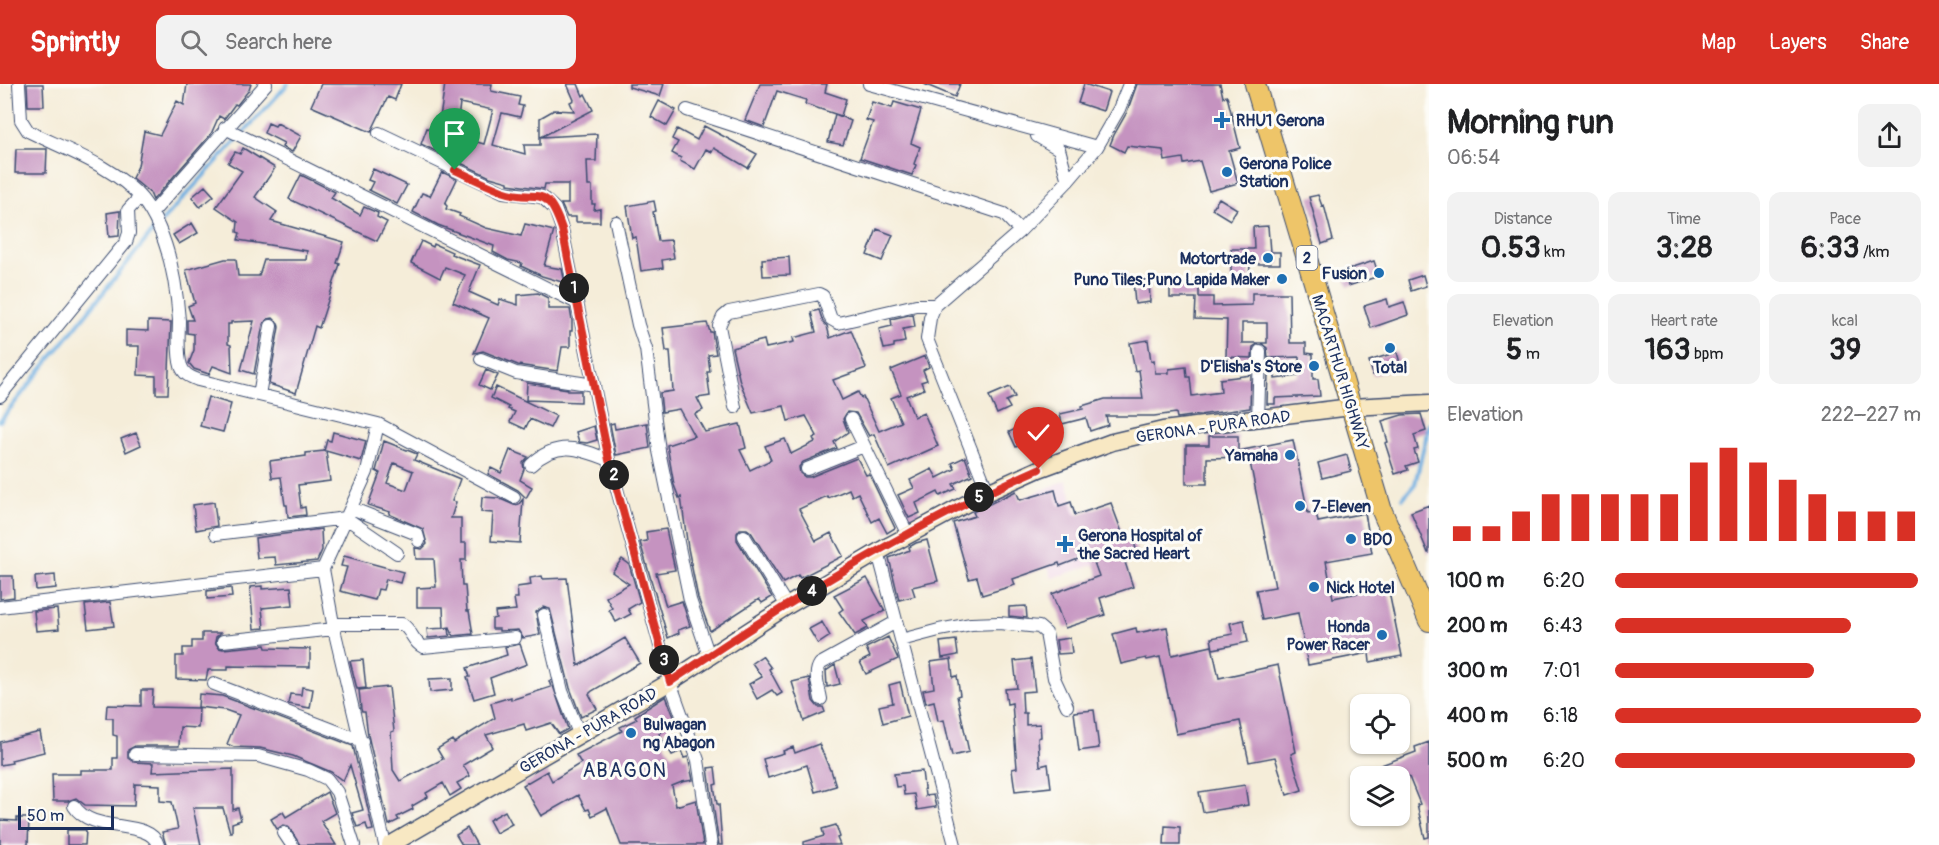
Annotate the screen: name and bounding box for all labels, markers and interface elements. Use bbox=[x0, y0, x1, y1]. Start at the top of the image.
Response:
search box bbox=[156, 15, 576, 69]
text: Sprintly bbox=[30, 25, 120, 60]
icon: search bbox=[177, 26, 210, 59]
text: Search here bbox=[225, 28, 332, 56]
text: Map bbox=[1701, 29, 1736, 56]
text: Layers bbox=[1769, 29, 1827, 56]
text: Share bbox=[1860, 29, 1909, 56]
text: Morning run bbox=[1447, 102, 1614, 143]
button: share bbox=[1858, 104, 1921, 167]
pin bbox=[429, 108, 480, 170]
marker: RHU1 Gerona bbox=[1213, 111, 1231, 129]
place label: RHU1 Gerona bbox=[1236, 111, 1325, 131]
icon: arrive bbox=[438, 117, 471, 150]
text: 06:54 bbox=[1447, 145, 1500, 170]
place label: Gerona Police Station bbox=[1239, 154, 1332, 192]
marker: Gerona Police Station bbox=[1220, 165, 1234, 179]
text: Distance bbox=[1494, 209, 1552, 229]
text: Time bbox=[1667, 209, 1701, 229]
text: Pace bbox=[1829, 209, 1861, 229]
text: 0.53 bbox=[1481, 229, 1541, 266]
text: 3:28 bbox=[1656, 229, 1712, 266]
text: 6:33 bbox=[1800, 229, 1859, 266]
text: km bbox=[1541, 242, 1565, 262]
text: /km bbox=[1859, 242, 1890, 262]
road number: 2 bbox=[1296, 246, 1318, 270]
place label: Motortrade bbox=[1180, 249, 1257, 269]
marker: Motortrade bbox=[1261, 251, 1275, 265]
place label: Fusion bbox=[1322, 264, 1367, 284]
marker: Fusion bbox=[1372, 266, 1386, 280]
place label: Puno Tiles;Puno Lapida Maker bbox=[1073, 270, 1270, 290]
marker: Puno Tiles;Puno Lapida Maker bbox=[1275, 272, 1289, 286]
pin: 1 bbox=[559, 273, 589, 303]
text: 1 bbox=[571, 278, 577, 298]
street label: MACARTHUR HIGHWAY bbox=[1307, 292, 1373, 452]
text: Elevation bbox=[1493, 311, 1553, 331]
text: Heart rate bbox=[1650, 311, 1718, 331]
text: kcal bbox=[1832, 311, 1858, 331]
text: 5 bbox=[1506, 331, 1522, 368]
text: 163 bbox=[1644, 331, 1690, 368]
text: 39 bbox=[1829, 331, 1861, 368]
marker: Total bbox=[1383, 341, 1397, 355]
text: m bbox=[1522, 344, 1540, 364]
text: bpm bbox=[1690, 344, 1724, 364]
place label: D'Elisha's Store bbox=[1200, 357, 1303, 377]
place label: Total bbox=[1372, 358, 1407, 378]
marker: D'Elisha's Store bbox=[1307, 359, 1321, 373]
text: Elevation bbox=[1447, 402, 1523, 427]
text: 222–227 m bbox=[1821, 402, 1921, 427]
street label: GERONA - PURA ROAD bbox=[1135, 406, 1292, 448]
pin bbox=[1013, 407, 1064, 469]
icon: check bbox=[1022, 416, 1055, 449]
place label: Yamaha bbox=[1224, 446, 1279, 466]
marker: Yamaha bbox=[1283, 448, 1297, 462]
pin: 2 bbox=[599, 460, 629, 490]
text: 2 bbox=[610, 465, 618, 485]
pin: 5 bbox=[964, 482, 994, 512]
text: 5 bbox=[975, 487, 983, 507]
place label: 7-Eleven bbox=[1312, 497, 1371, 517]
marker: 7-Eleven bbox=[1293, 499, 1307, 513]
place label: Gerona Hospital of the Sacred Heart bbox=[1077, 526, 1203, 564]
place label: BDO bbox=[1363, 530, 1392, 550]
marker: BDO bbox=[1344, 532, 1358, 546]
marker: Gerona Hospital of the Sacred Heart bbox=[1056, 535, 1074, 553]
text: 100 m bbox=[1447, 568, 1504, 593]
text: 6:20 bbox=[1543, 568, 1585, 593]
pin: 4 bbox=[797, 576, 827, 606]
place label: Nick Hotel bbox=[1326, 578, 1395, 598]
marker: Nick Hotel bbox=[1307, 580, 1321, 594]
text: 4 bbox=[807, 581, 817, 601]
text: 200 m bbox=[1447, 613, 1508, 638]
text: 6:43 bbox=[1543, 613, 1583, 638]
place label: Honda Power Racer bbox=[1286, 617, 1371, 655]
marker: Honda Power Racer bbox=[1375, 628, 1389, 642]
pin: 3 bbox=[649, 645, 679, 675]
text: 3 bbox=[660, 650, 668, 670]
text: 300 m bbox=[1447, 658, 1508, 683]
text: 7:01 bbox=[1543, 658, 1580, 683]
street label: GERONA - PURA ROAD bbox=[516, 683, 661, 778]
map controls bbox=[1350, 694, 1410, 826]
button: locate bbox=[1350, 694, 1410, 754]
text: 400 m bbox=[1447, 703, 1508, 728]
text: 6:18 bbox=[1543, 703, 1578, 728]
place label: Bulwagan ng Abagon bbox=[643, 715, 715, 753]
marker: Bulwagan ng Abagon bbox=[624, 726, 638, 740]
text: 500 m bbox=[1447, 748, 1507, 773]
text: 6:20 bbox=[1543, 748, 1585, 773]
district label: ABAGON bbox=[582, 758, 668, 783]
button: layers bbox=[1350, 766, 1410, 826]
scale bar bbox=[18, 803, 114, 830]
text: 50 m bbox=[27, 806, 64, 826]

